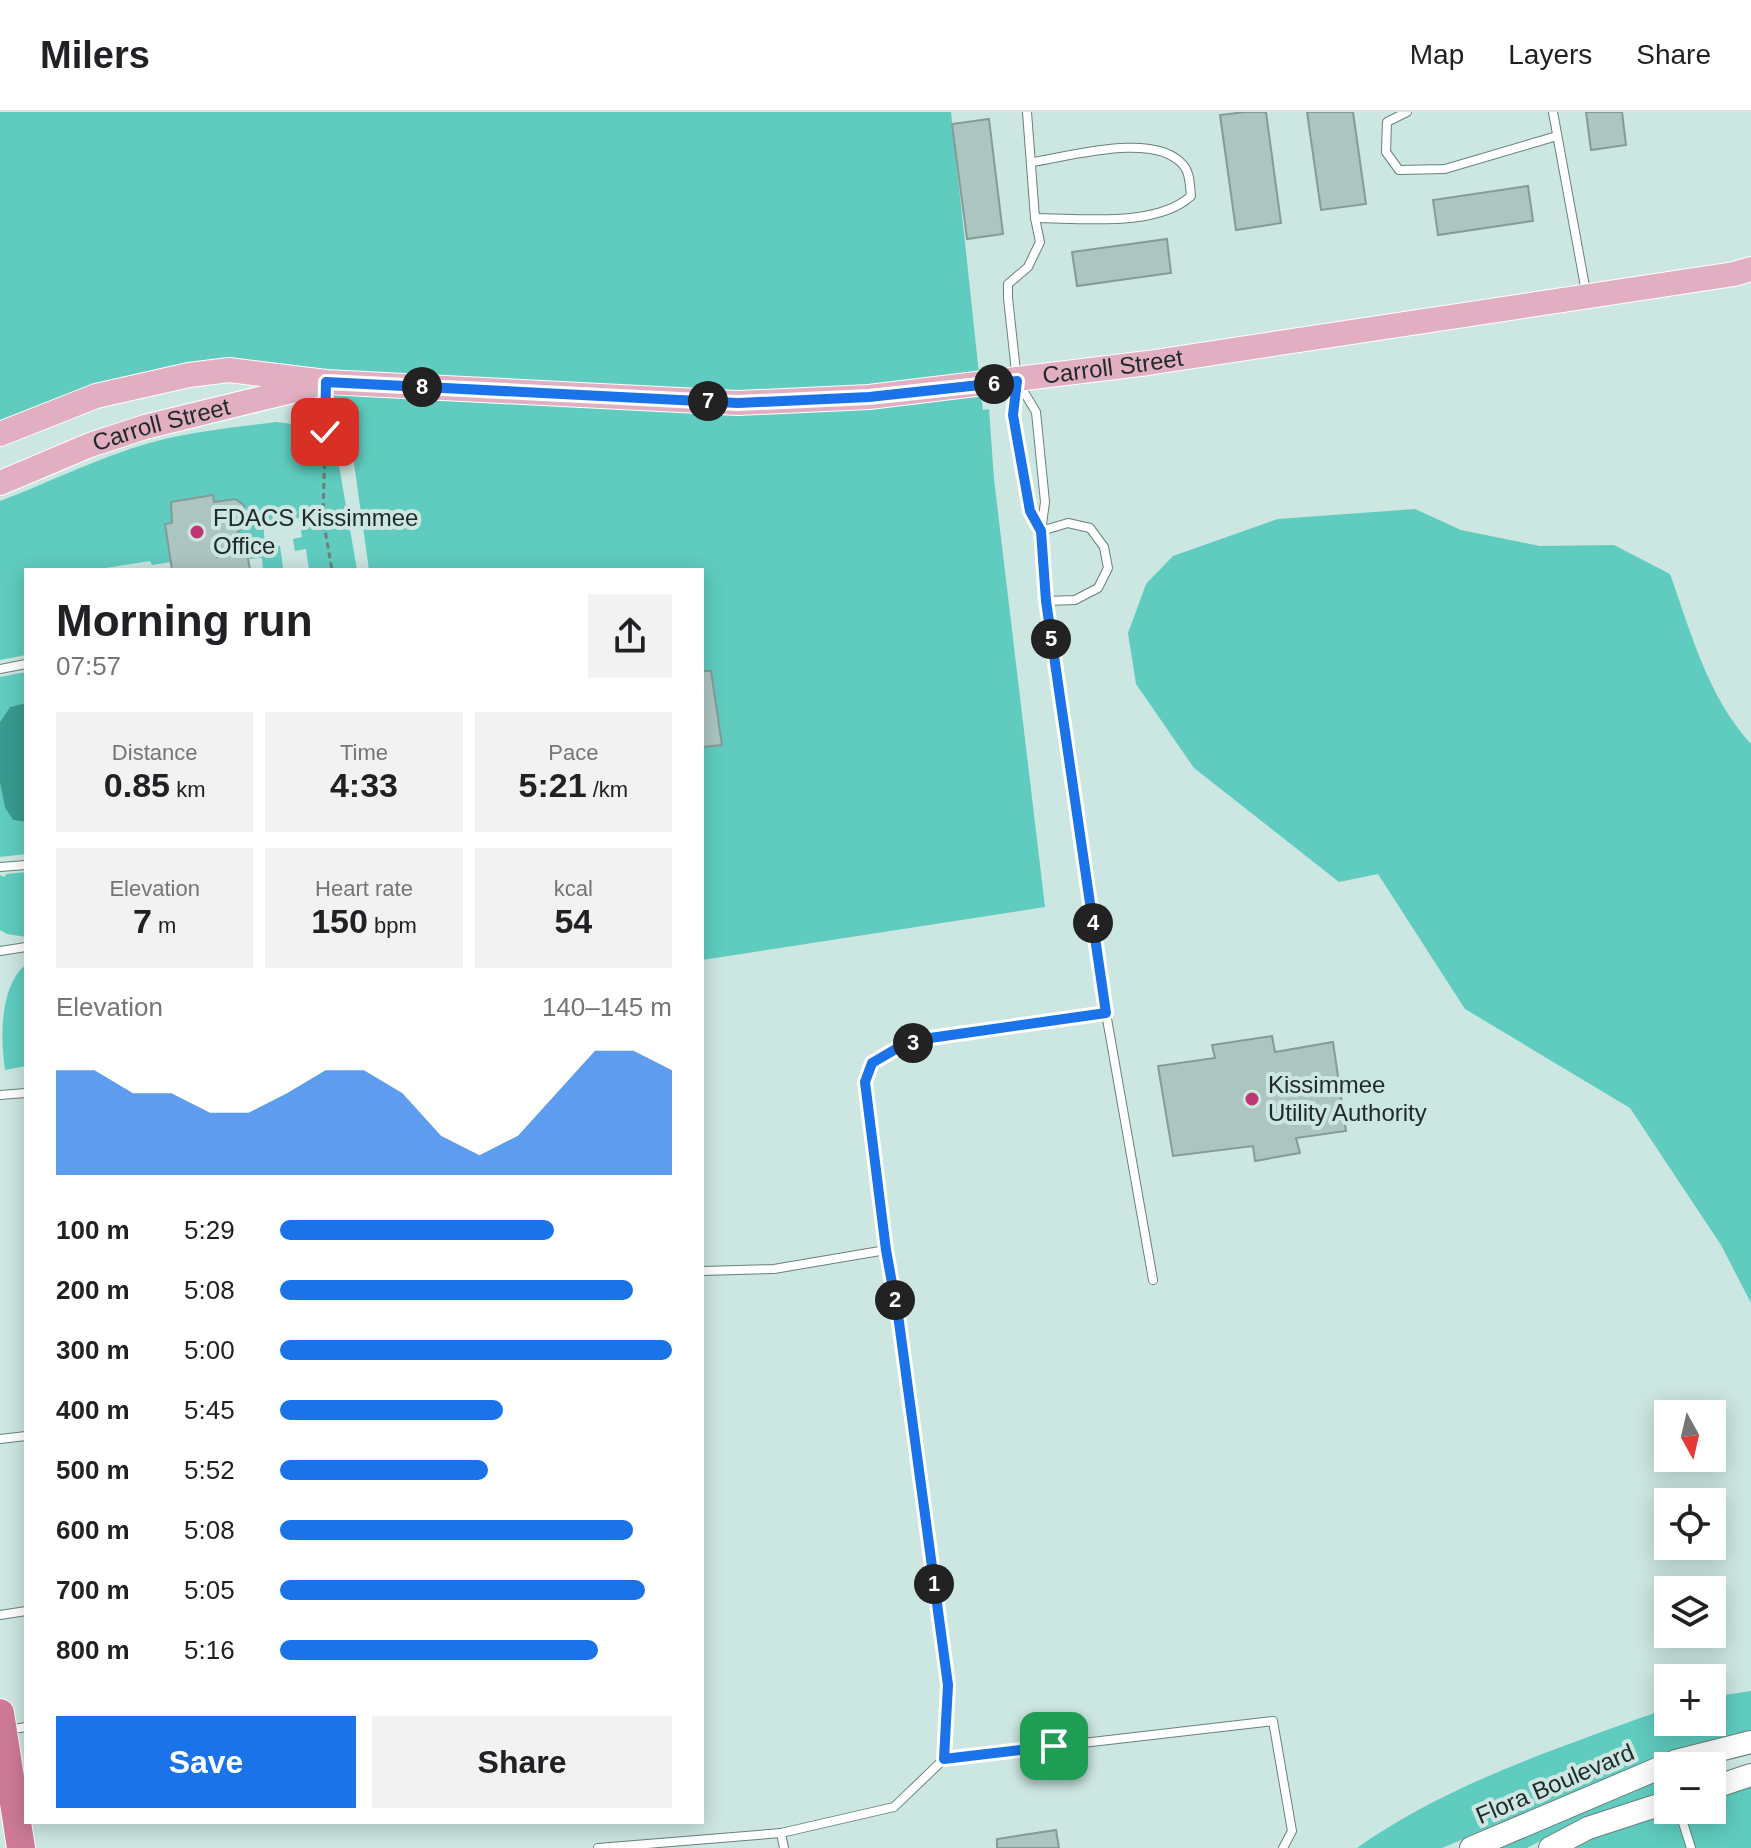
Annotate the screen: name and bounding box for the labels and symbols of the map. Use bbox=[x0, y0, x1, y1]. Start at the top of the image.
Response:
street label: Carroll Street bbox=[1041, 344, 1185, 389]
pin: 6 bbox=[974, 364, 1014, 404]
pin: 8 bbox=[402, 367, 442, 407]
pin: 7 bbox=[688, 381, 728, 421]
street label: Carroll Street bbox=[89, 393, 233, 456]
pin bbox=[291, 398, 359, 466]
place label: FDACS Kissimmee Office bbox=[213, 504, 418, 559]
marker: FDACS Kissimmee Office bbox=[188, 523, 206, 541]
pin: 5 bbox=[1031, 619, 1071, 659]
pin: 4 bbox=[1073, 903, 1113, 943]
pin: 3 bbox=[893, 1023, 933, 1063]
place label: Kissimmee Utility Authority bbox=[1268, 1071, 1427, 1126]
marker: Kissimmee Utility Authority bbox=[1243, 1090, 1261, 1108]
pin: 2 bbox=[875, 1280, 915, 1320]
north arrow bbox=[1654, 1400, 1726, 1472]
pin: 1 bbox=[914, 1564, 954, 1604]
pin bbox=[1020, 1712, 1088, 1780]
street label: Flora Boulevard bbox=[1472, 1738, 1638, 1829]

